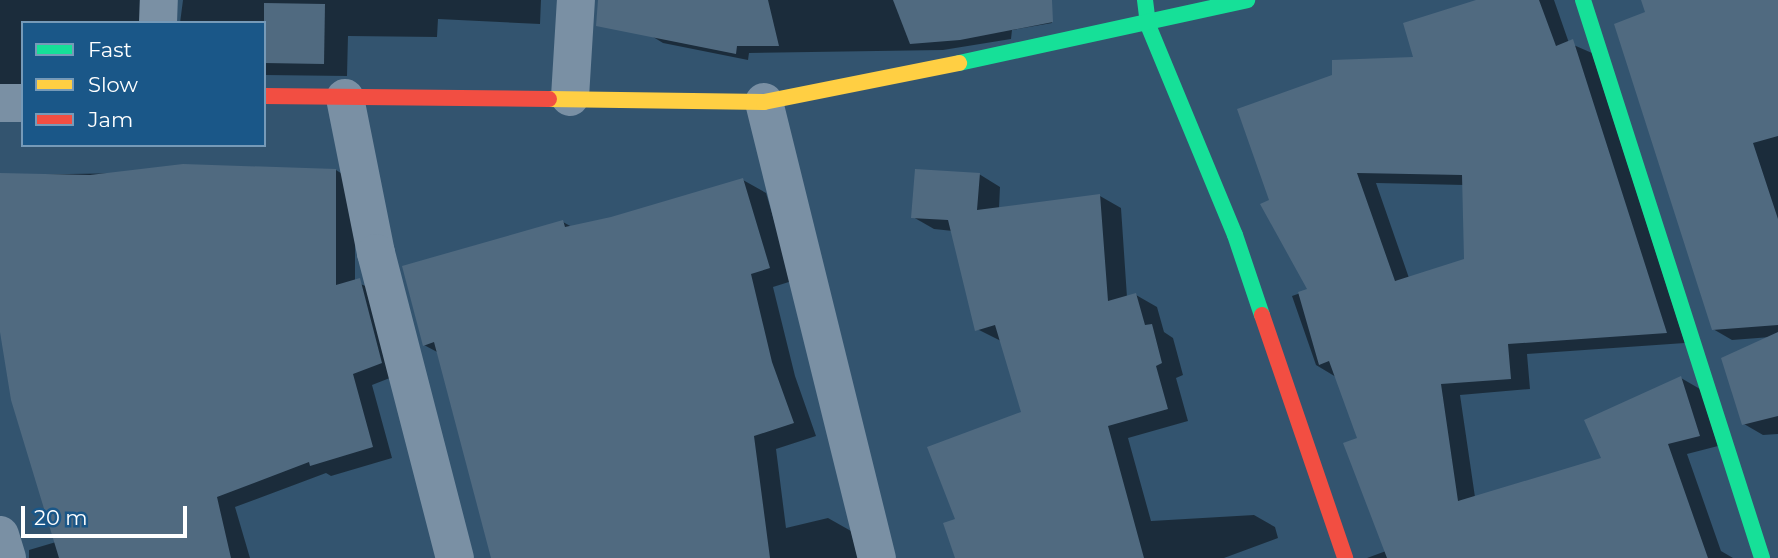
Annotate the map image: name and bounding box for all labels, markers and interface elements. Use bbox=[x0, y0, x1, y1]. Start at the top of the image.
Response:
legend bbox=[21, 21, 266, 147]
text: Fast bbox=[88, 37, 132, 62]
text: Slow bbox=[88, 72, 138, 97]
text: Jam bbox=[88, 107, 133, 132]
scale bar bbox=[24, 491, 191, 536]
text: 20 m bbox=[34, 505, 88, 530]

